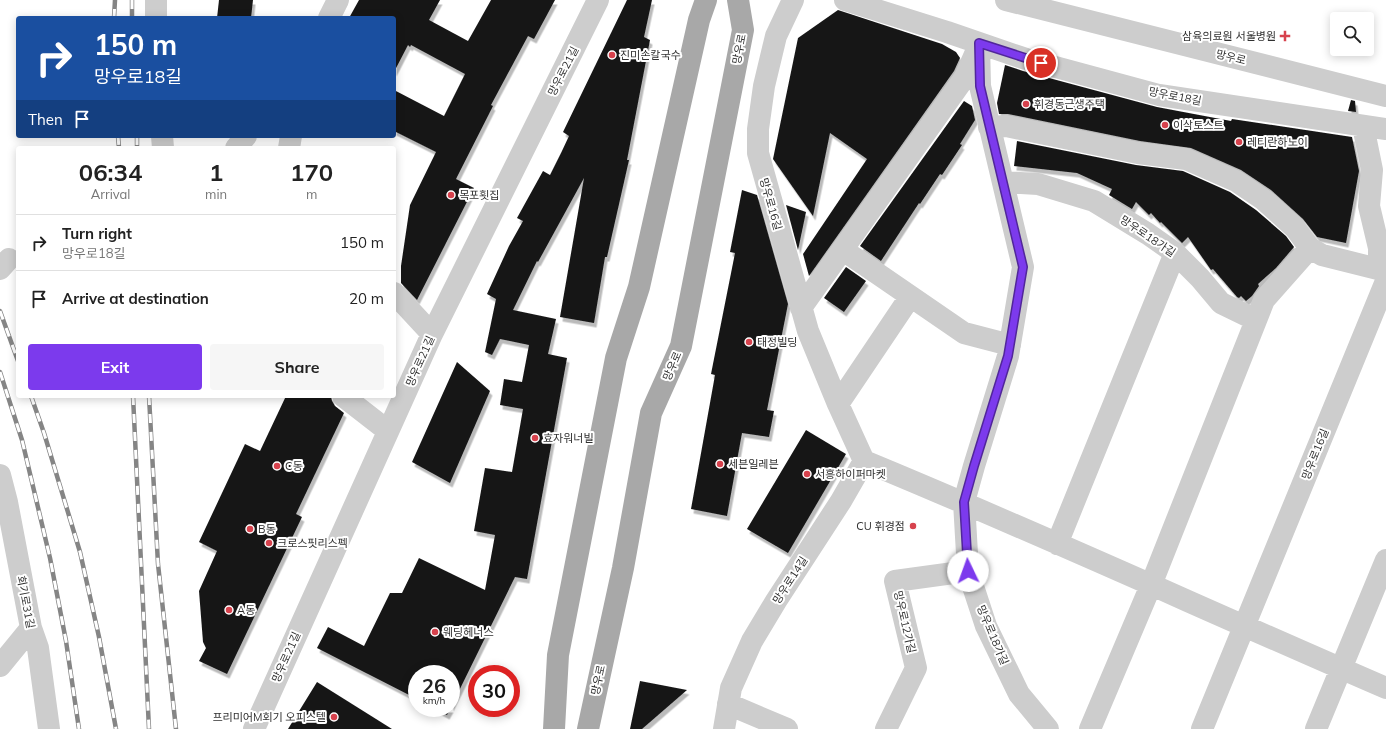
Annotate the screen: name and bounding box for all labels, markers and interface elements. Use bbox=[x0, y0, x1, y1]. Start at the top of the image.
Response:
map controls bbox=[1330, 12, 1374, 56]
button: search bbox=[1330, 12, 1374, 56]
text: 150 m bbox=[94, 27, 177, 62]
place label: 삼육의료원 서울병원 bbox=[1182, 29, 1276, 43]
marker: 삼육의료원 서울병원 bbox=[1279, 30, 1291, 42]
icon: right bbox=[28, 32, 80, 84]
street label: 망우로 bbox=[729, 33, 749, 65]
street label: 망우로21길 bbox=[545, 44, 581, 98]
pin bbox=[1024, 46, 1058, 80]
street label: 망우로 bbox=[1215, 47, 1247, 67]
place label: 진미손칼국수 bbox=[620, 48, 681, 62]
marker: 진미손칼국수 bbox=[607, 50, 617, 60]
icon: arrive bbox=[1030, 52, 1052, 74]
text: 망우로18길 bbox=[94, 65, 182, 88]
street label: 망우로18길 bbox=[1147, 84, 1203, 108]
place label: 휘경동근생주택 bbox=[1034, 97, 1105, 111]
marker: 휘경동근생주택 bbox=[1021, 99, 1031, 109]
icon: arrive bbox=[71, 108, 93, 130]
text: Then bbox=[28, 110, 63, 129]
place label: 이삭토스트 bbox=[1173, 118, 1224, 132]
marker: 이삭토스트 bbox=[1160, 120, 1170, 130]
place label: 레티란하노이 bbox=[1247, 135, 1308, 149]
marker: 레티란하노이 bbox=[1234, 137, 1244, 147]
text: 06:34 bbox=[79, 157, 142, 187]
text: 1 bbox=[209, 157, 223, 187]
text: 170 bbox=[290, 157, 333, 187]
street label: 망우로16길 bbox=[757, 176, 785, 232]
text: Arrival bbox=[91, 186, 130, 202]
text: min bbox=[205, 186, 227, 202]
text: m bbox=[306, 186, 317, 202]
place label: 목포횟집 bbox=[459, 188, 499, 202]
marker: 목포횟집 bbox=[446, 190, 456, 200]
street label: 망우로18가길 bbox=[1118, 212, 1178, 260]
text: Turn right bbox=[62, 224, 132, 243]
icon: right bbox=[28, 232, 50, 254]
text: 150 m bbox=[340, 233, 384, 252]
text: 망우로18길 bbox=[62, 245, 125, 261]
icon: arrive bbox=[28, 288, 50, 310]
text: Arrive at destination bbox=[62, 289, 209, 308]
text: 20 m bbox=[349, 289, 384, 308]
street label: 망우로21길 bbox=[403, 334, 437, 388]
place label: 태정빌딩 bbox=[757, 335, 797, 349]
marker: 태정빌딩 bbox=[744, 337, 754, 347]
button: Exit bbox=[28, 344, 202, 390]
button: Share bbox=[210, 344, 384, 390]
street label: 망우로 bbox=[660, 349, 684, 383]
street label: 망우로16길 bbox=[1298, 426, 1332, 482]
place label: 효자워너빌 bbox=[543, 431, 594, 445]
marker: 효자워너빌 bbox=[530, 433, 540, 443]
place label: 세븐일레븐 bbox=[728, 457, 779, 471]
place label: C동 bbox=[285, 459, 303, 473]
marker: 세븐일레븐 bbox=[715, 459, 725, 469]
marker: C동 bbox=[272, 461, 282, 471]
place label: 서흥하이퍼마켓 bbox=[815, 467, 886, 481]
marker: 서흥하이퍼마켓 bbox=[802, 469, 812, 479]
place label: CU 휘경점 bbox=[856, 519, 905, 533]
marker: CU 휘경점 bbox=[908, 521, 918, 531]
place label: B동 bbox=[258, 522, 276, 536]
marker: B동 bbox=[245, 524, 255, 534]
place label: 크로스핏리스펙 bbox=[277, 536, 348, 550]
marker: 크로스핏리스펙 bbox=[264, 538, 274, 548]
position arrow bbox=[947, 550, 989, 592]
street label: 망우로14길 bbox=[770, 554, 810, 606]
street label: 회기로31길 bbox=[14, 574, 38, 630]
street label: 망우로12가길 bbox=[891, 589, 919, 655]
place label: A동 bbox=[237, 603, 255, 617]
street label: 망우로18가길 bbox=[974, 603, 1012, 667]
marker: A동 bbox=[224, 605, 234, 615]
place label: 웨딩헤너스 bbox=[443, 625, 494, 639]
marker: 웨딩헤너스 bbox=[430, 627, 440, 637]
street label: 망우로21길 bbox=[269, 630, 303, 684]
street label: 망우로 bbox=[588, 664, 608, 696]
speed limit sign: 30 bbox=[468, 665, 520, 717]
text: 26 bbox=[422, 673, 446, 698]
text: km/h bbox=[423, 694, 445, 707]
place label: 프리미어M회기 오피스텔 bbox=[212, 710, 326, 724]
marker: 프리미어M회기 오피스텔 bbox=[329, 712, 339, 722]

